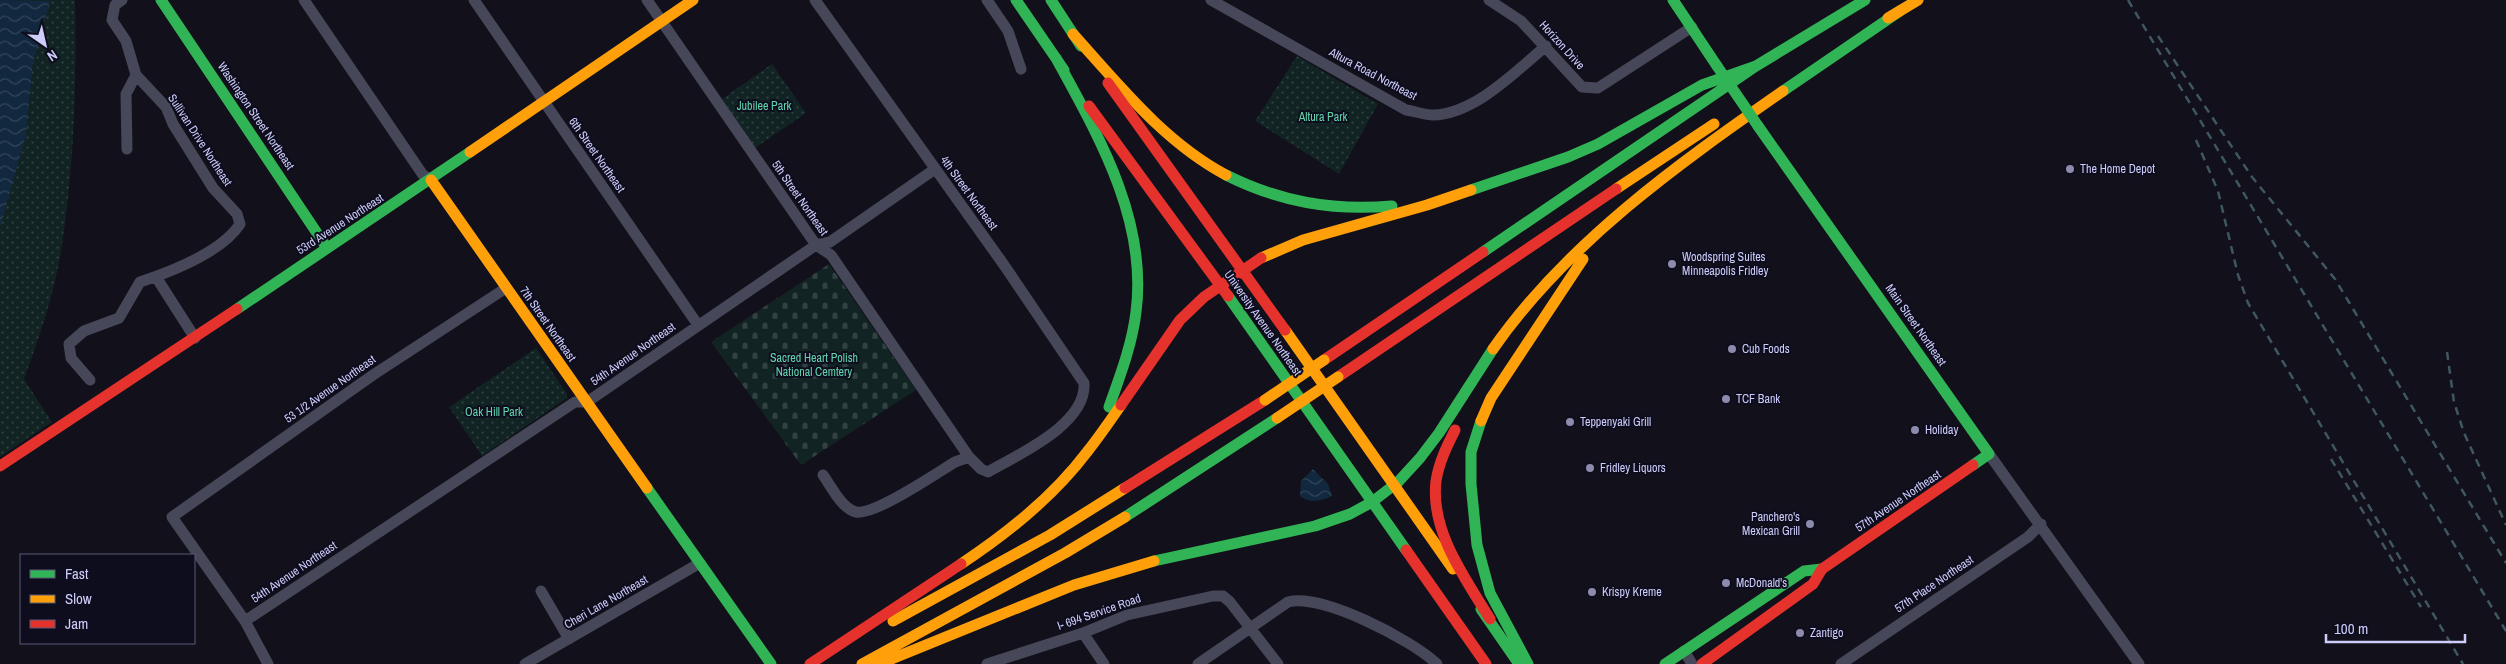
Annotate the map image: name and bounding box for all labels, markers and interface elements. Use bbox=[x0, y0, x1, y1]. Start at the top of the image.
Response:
street label: Horizon Drive bbox=[1536, 17, 1588, 73]
north arrow bbox=[20, 20, 70, 70]
street label: Altura Road Northeast bbox=[1325, 44, 1420, 104]
text: N bbox=[44, 46, 61, 66]
street label: Washington Street Northeast bbox=[214, 59, 298, 173]
street label: Sullivan Drive Northeast bbox=[164, 91, 236, 189]
park label: Jubilee Park bbox=[737, 98, 791, 114]
park label: Altura Park bbox=[1298, 109, 1347, 125]
street label: 6th Street Northeast bbox=[565, 114, 629, 196]
street label: 4th Street Northeast bbox=[937, 153, 1002, 234]
street label: 5th Street Northeast bbox=[768, 157, 832, 239]
place label: The Home Depot bbox=[2080, 161, 2155, 177]
marker: The Home Depot bbox=[2064, 163, 2076, 175]
street label: 53rd Avenue Northeast bbox=[293, 190, 387, 258]
place label: Woodspring Suites Minneapolis Fridley bbox=[1682, 249, 1768, 279]
marker: Woodspring Suites Minneapolis Fridley bbox=[1666, 258, 1678, 270]
street label: University Avenue Northeast bbox=[1221, 267, 1306, 379]
street label: Main Street Northeast bbox=[1882, 281, 1950, 369]
street label: 7th Street Northeast bbox=[516, 283, 580, 365]
street label: 54th Avenue Northeast bbox=[587, 319, 679, 389]
place label: Cub Foods bbox=[1742, 341, 1790, 357]
marker: Cub Foods bbox=[1726, 343, 1738, 355]
park label: Sacred Heart Polish National Cemtery bbox=[770, 350, 858, 380]
street label: 53 1/2 Avenue Northeast bbox=[281, 351, 379, 427]
place label: TCF Bank bbox=[1736, 391, 1780, 407]
marker: TCF Bank bbox=[1720, 393, 1732, 405]
park label: Oak Hill Park bbox=[465, 404, 523, 420]
place label: Teppenyaki Grill bbox=[1580, 414, 1651, 430]
marker: Teppenyaki Grill bbox=[1564, 416, 1576, 428]
place label: Holiday bbox=[1925, 422, 1958, 438]
marker: Holiday bbox=[1909, 424, 1921, 436]
place label: Fridley Liquors bbox=[1600, 460, 1666, 476]
marker: Fridley Liquors bbox=[1584, 462, 1596, 474]
street label: 57th Avenue Northeast bbox=[1852, 466, 1944, 536]
place label: Panchero's Mexican Grill bbox=[1742, 509, 1800, 539]
marker: Panchero's Mexican Grill bbox=[1804, 518, 1816, 530]
street label: 54th Avenue Northeast bbox=[248, 537, 340, 607]
street label: 57th Place Northeast bbox=[1891, 552, 1977, 616]
legend bbox=[20, 554, 195, 644]
text: Fast bbox=[65, 563, 89, 584]
street label: Cheri Lane Northeast bbox=[561, 571, 651, 632]
place label: McDonald's bbox=[1736, 575, 1787, 591]
marker: McDonald's bbox=[1720, 577, 1732, 589]
place label: Krispy Kreme bbox=[1602, 584, 1662, 600]
marker: Krispy Kreme bbox=[1586, 586, 1598, 598]
text: Slow bbox=[65, 588, 92, 609]
street label: I- 694 Service Road bbox=[1055, 590, 1143, 634]
scale bar bbox=[2326, 612, 2465, 644]
text: Jam bbox=[65, 613, 88, 634]
text: 100 m bbox=[2334, 618, 2368, 639]
place label: Zantigo bbox=[1810, 625, 1843, 641]
marker: Zantigo bbox=[1794, 627, 1806, 639]

